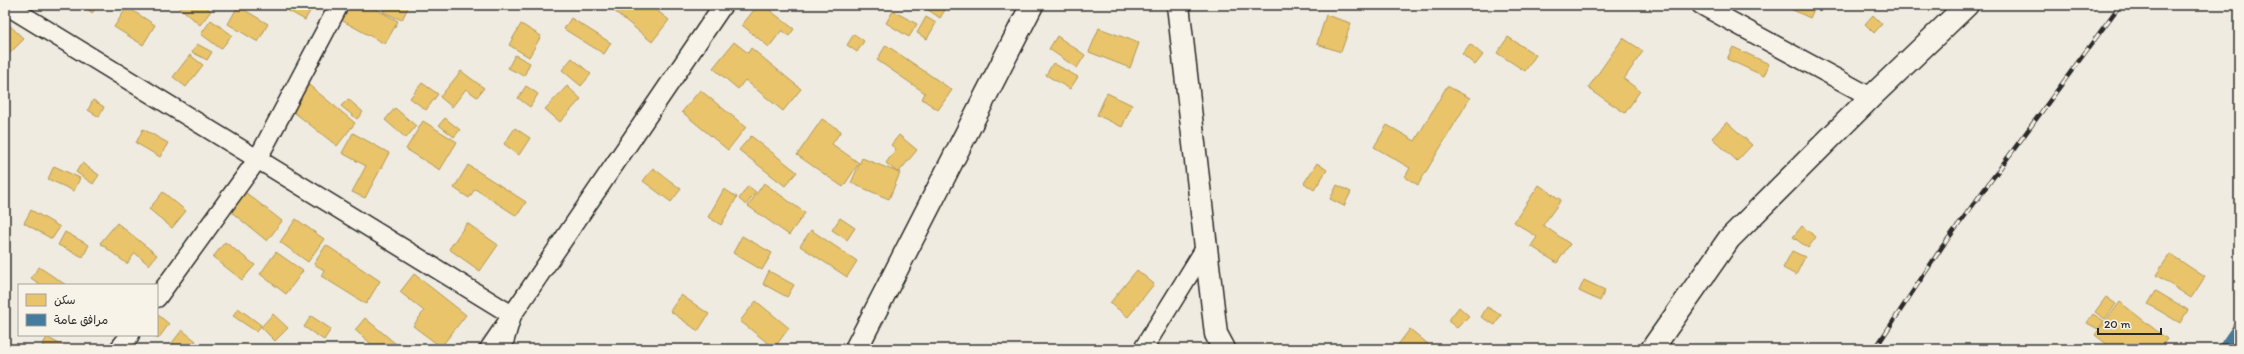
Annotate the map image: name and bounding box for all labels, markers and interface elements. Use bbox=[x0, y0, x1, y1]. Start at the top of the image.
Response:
legend bbox=[18, 284, 158, 336]
text: سكن bbox=[54, 293, 76, 307]
scale bar bbox=[2098, 310, 2161, 336]
text: مرافق عامة bbox=[54, 313, 108, 327]
text: 20 m bbox=[2104, 317, 2131, 331]

